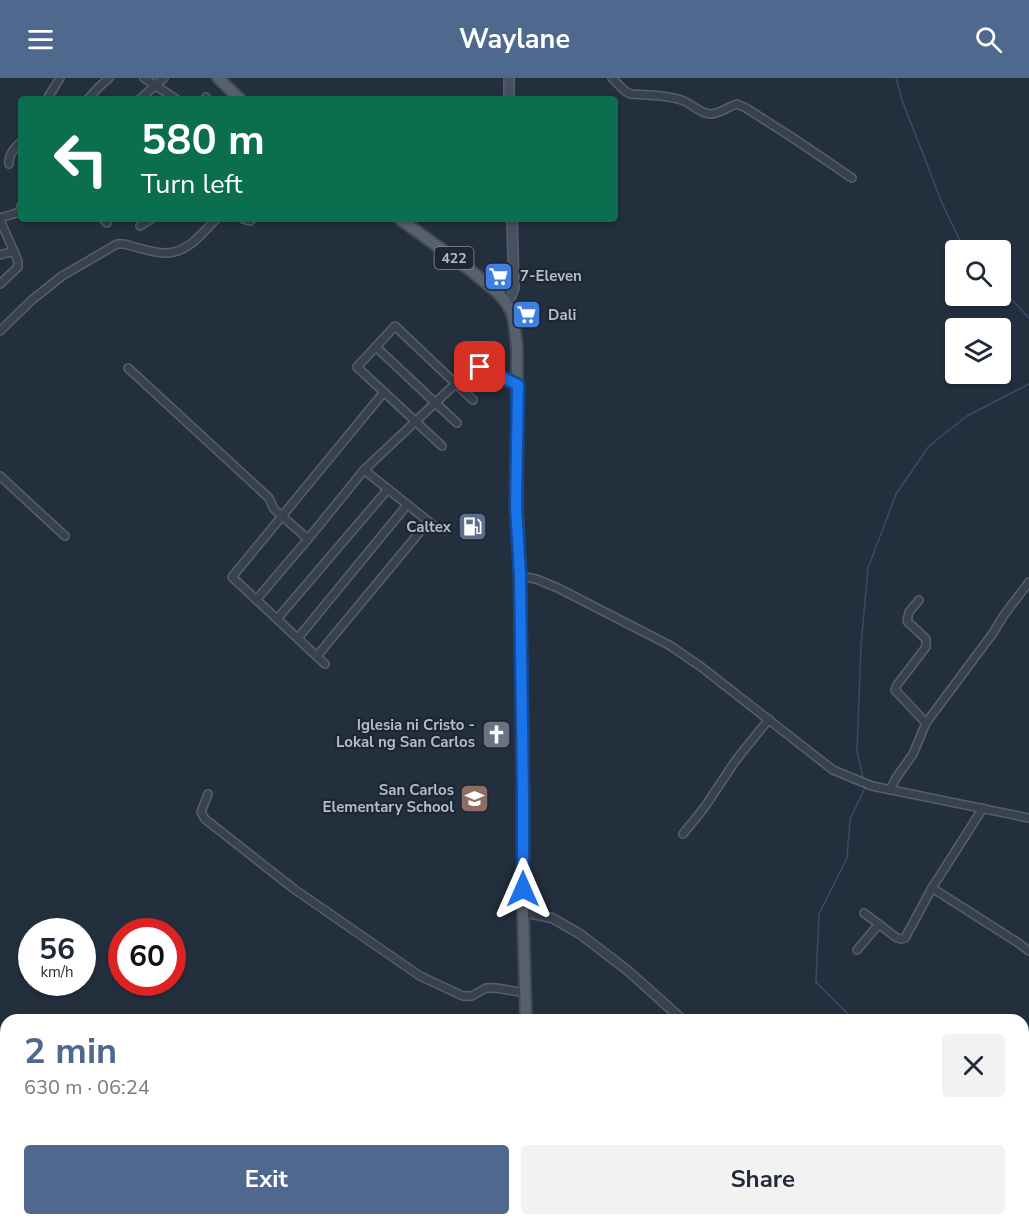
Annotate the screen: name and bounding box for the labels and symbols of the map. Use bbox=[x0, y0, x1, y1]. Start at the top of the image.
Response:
road number: 422 bbox=[434, 247, 474, 269]
supermarket icon: 7-Eleven bbox=[483, 260, 515, 292]
place label: 7-Eleven bbox=[520, 266, 582, 286]
supermarket icon: Dali bbox=[511, 299, 543, 331]
place label: Dali bbox=[548, 305, 576, 325]
pin bbox=[454, 341, 505, 392]
fuel station icon: Caltex bbox=[456, 511, 488, 543]
place label: Caltex bbox=[406, 517, 452, 537]
place label: Iglesia ni Cristo - Lokal ng San Carlos bbox=[336, 715, 475, 752]
church icon: Iglesia ni Cristo - Lokal ng San Carlos bbox=[480, 718, 512, 750]
place label: San Carlos Elementary School bbox=[323, 780, 454, 817]
school or university icon: San Carlos Elementary School bbox=[459, 783, 491, 815]
position arrow bbox=[491, 857, 555, 921]
speed limit sign: 60 bbox=[108, 918, 186, 996]

